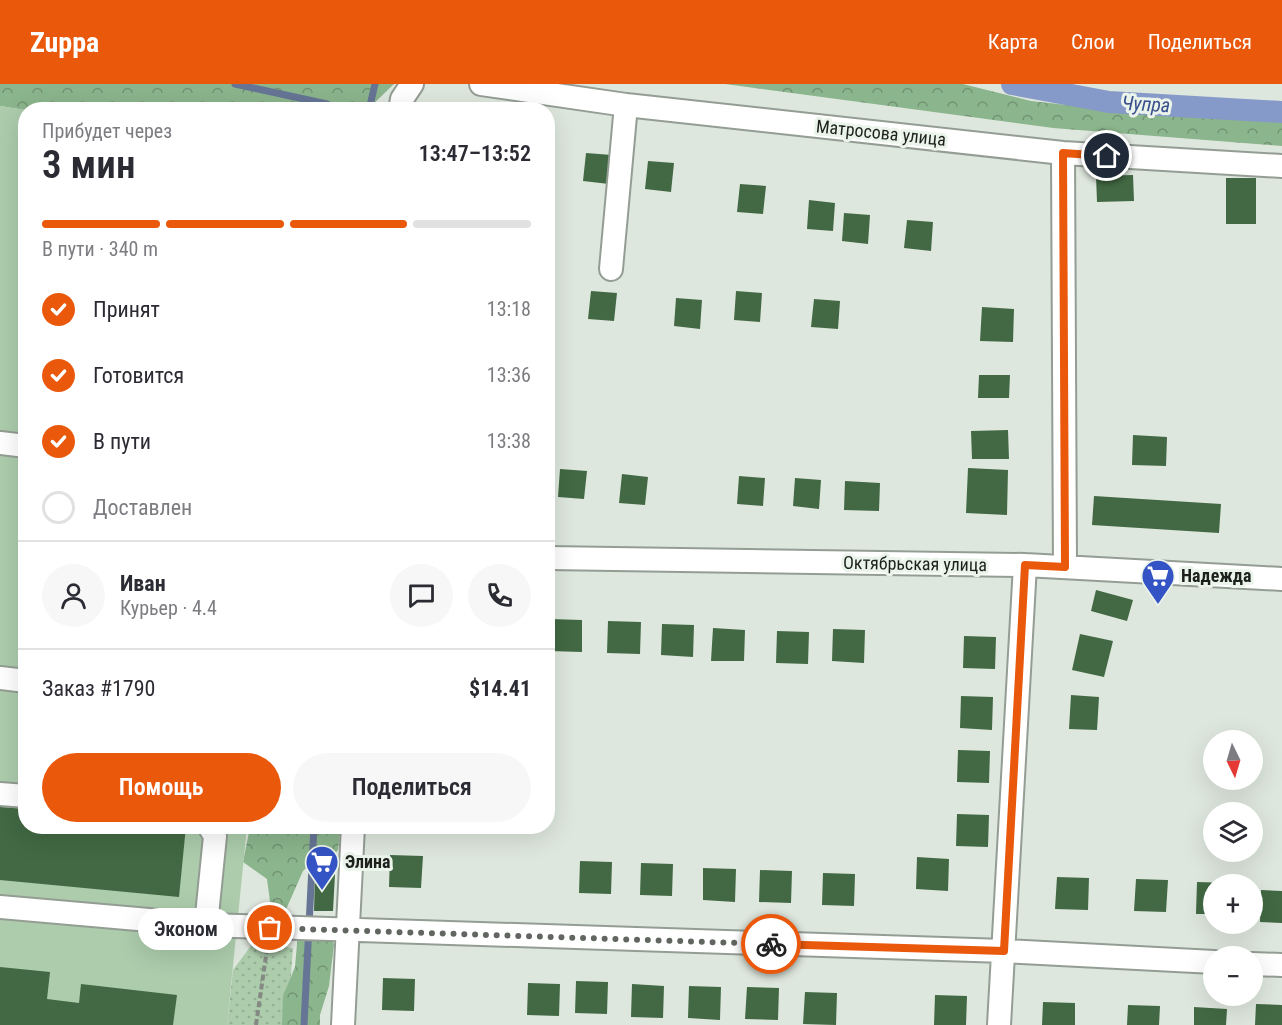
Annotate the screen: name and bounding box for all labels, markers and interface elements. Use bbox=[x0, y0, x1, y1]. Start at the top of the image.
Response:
text: Zuppa bbox=[30, 26, 99, 59]
text: Карта bbox=[988, 30, 1038, 54]
text: Слои bbox=[1071, 30, 1115, 54]
text: Поделиться bbox=[1148, 30, 1252, 54]
water label: Чупра bbox=[1121, 91, 1171, 117]
street label: Матросова улица bbox=[815, 115, 947, 150]
text: Прибудет через bbox=[42, 119, 172, 143]
pin bbox=[1081, 130, 1132, 181]
icon: home bbox=[1090, 139, 1123, 172]
text: 13:47–13:52 bbox=[419, 141, 531, 166]
text: 3 мин bbox=[42, 142, 135, 188]
text: В пути · 340 m bbox=[42, 237, 158, 261]
icon: check bbox=[42, 293, 75, 326]
text: Принят bbox=[93, 297, 160, 322]
text: 13:18 bbox=[487, 297, 531, 321]
icon: check bbox=[42, 359, 75, 392]
text: Готовится bbox=[93, 363, 184, 388]
text: 13:36 bbox=[487, 363, 531, 387]
icon: check bbox=[42, 425, 75, 458]
text: В пути bbox=[93, 429, 151, 454]
text: 13:38 bbox=[487, 429, 531, 453]
text: Доставлен bbox=[93, 495, 192, 520]
street label: Октябрьская улица bbox=[843, 552, 987, 575]
supermarket icon: Надежда bbox=[1140, 558, 1176, 605]
button: person bbox=[42, 564, 105, 627]
button: chat bbox=[390, 564, 453, 627]
button: phone bbox=[468, 564, 531, 627]
place label: Надежда bbox=[1181, 565, 1251, 586]
text: Иван bbox=[120, 571, 166, 596]
text: Курьер · 4.4 bbox=[120, 596, 217, 620]
text: Заказ #1790 bbox=[42, 676, 155, 701]
text: $14.41 bbox=[469, 676, 531, 701]
north arrow bbox=[1203, 730, 1263, 790]
map controls bbox=[1203, 730, 1263, 1006]
button: Помощь bbox=[42, 753, 281, 822]
button: Поделиться bbox=[293, 753, 531, 822]
button: layers bbox=[1203, 802, 1263, 862]
supermarket icon: Элина bbox=[304, 844, 340, 891]
place label: Элина bbox=[345, 851, 390, 872]
button: + bbox=[1203, 874, 1263, 934]
pin bbox=[244, 902, 295, 953]
callout: Эконом bbox=[138, 907, 234, 949]
icon: bag bbox=[253, 911, 286, 944]
courier bbox=[741, 914, 801, 974]
text: Эконом bbox=[154, 917, 218, 941]
icon: bike bbox=[755, 928, 788, 961]
button: − bbox=[1203, 946, 1263, 1006]

